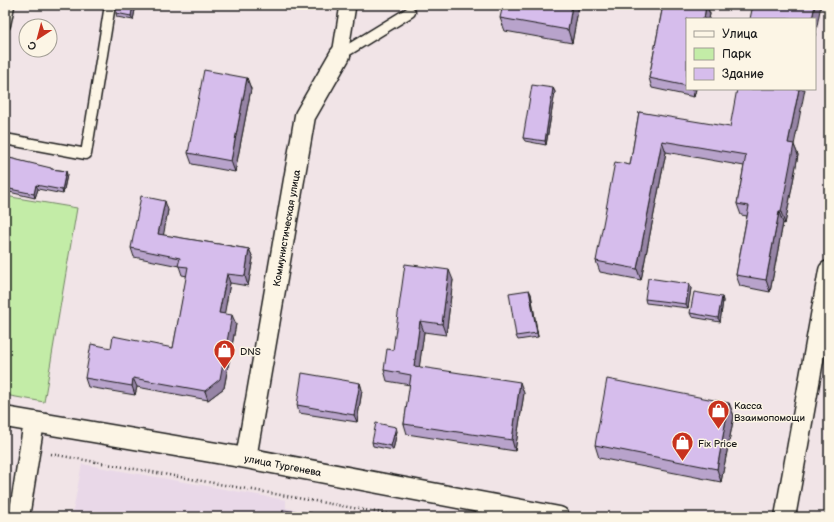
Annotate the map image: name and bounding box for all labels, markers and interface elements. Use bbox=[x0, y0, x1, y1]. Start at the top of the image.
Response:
north arrow bbox=[18, 18, 58, 58]
legend bbox=[686, 18, 816, 90]
text: Улица bbox=[722, 27, 758, 42]
text: С bbox=[25, 38, 39, 53]
text: Парк bbox=[722, 47, 752, 62]
text: Здание bbox=[722, 67, 764, 82]
street label: Коммунистическая улица bbox=[271, 169, 303, 288]
shop icon: DNS bbox=[212, 338, 238, 371]
place label: DNS bbox=[240, 346, 261, 358]
shop icon: Касса Взаимопомощи bbox=[706, 398, 732, 431]
place label: Касса Взаимопомощи bbox=[734, 400, 805, 424]
shop icon: Fix Price bbox=[670, 430, 696, 463]
place label: Fix Price bbox=[698, 438, 737, 450]
street label: улица Тургенева bbox=[243, 453, 322, 479]

